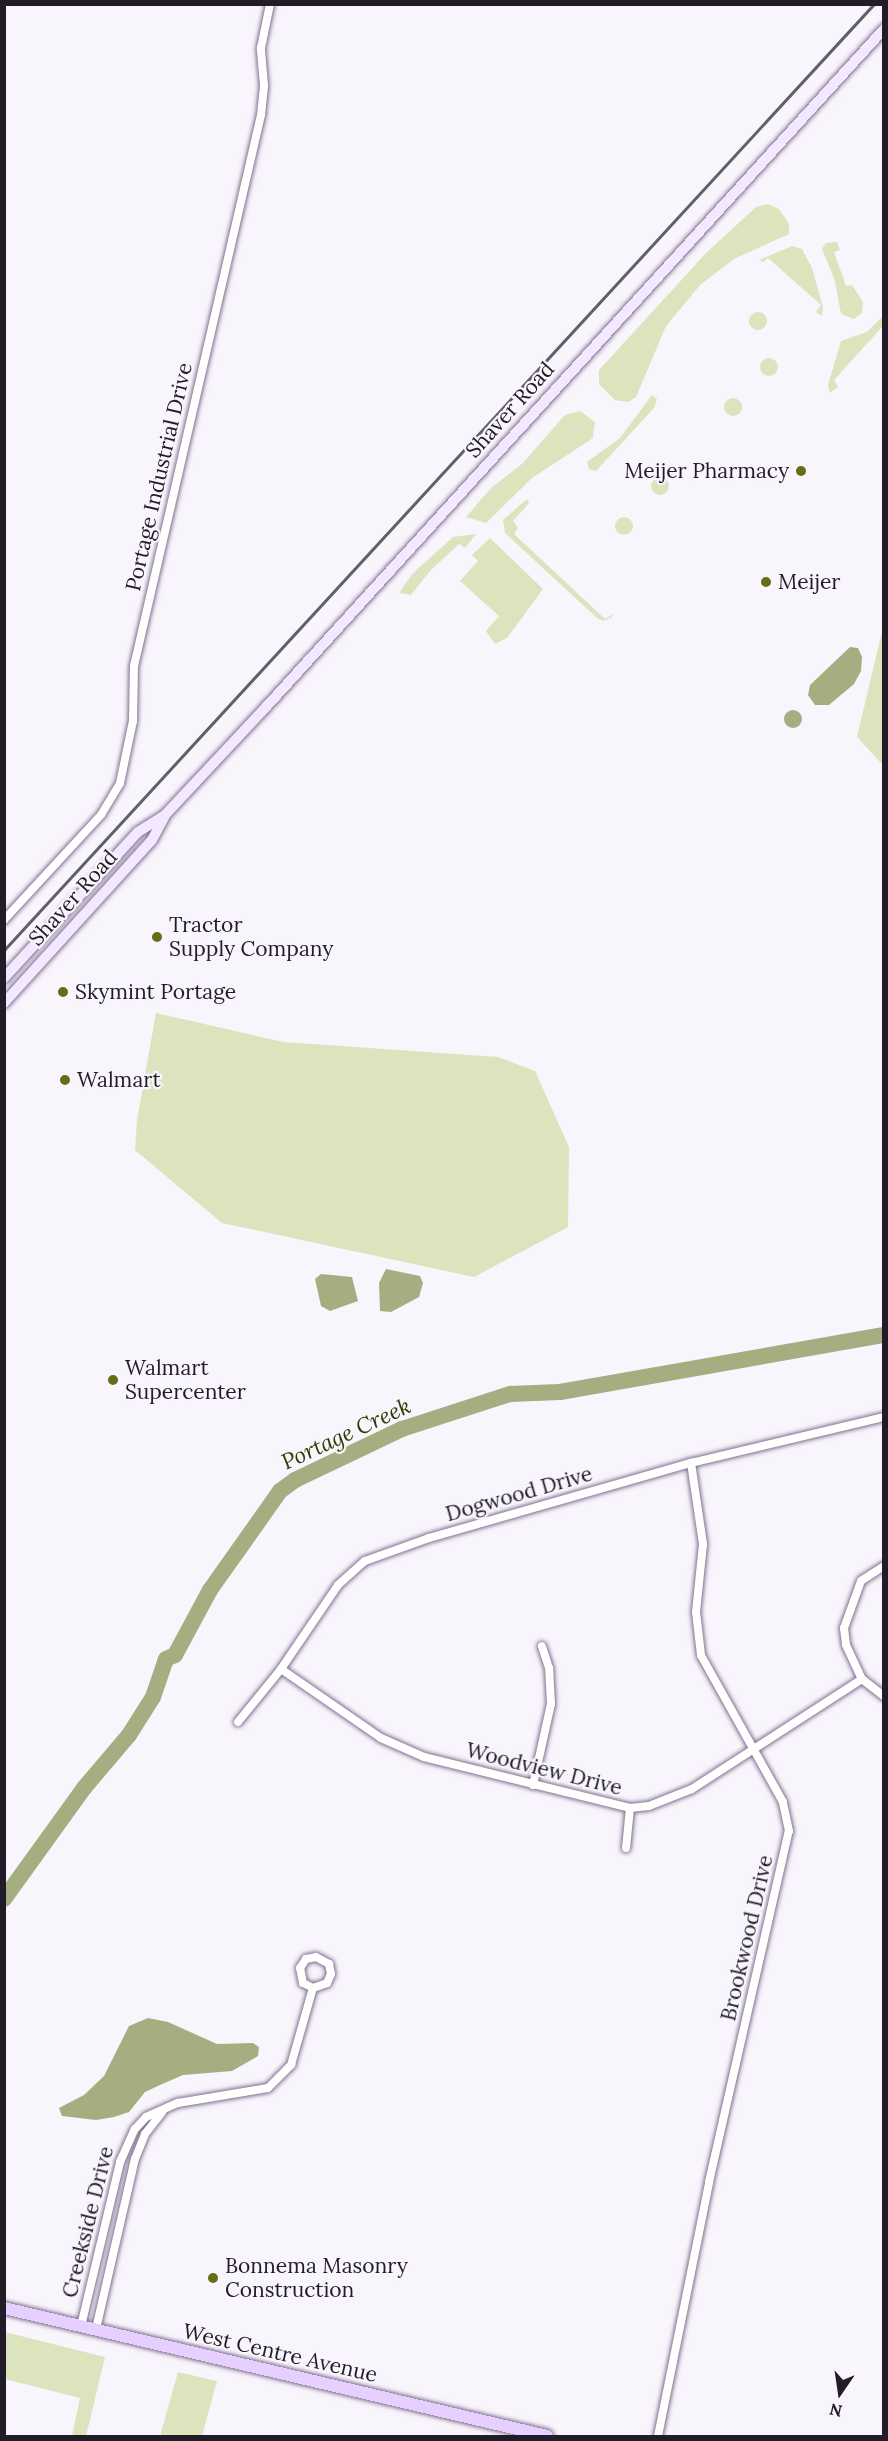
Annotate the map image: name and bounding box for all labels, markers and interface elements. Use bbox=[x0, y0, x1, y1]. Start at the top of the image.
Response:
street label: Shaver Road bbox=[460, 357, 560, 463]
street label: Portage Industrial Drive bbox=[120, 360, 198, 594]
place label: Meijer Pharmacy bbox=[624, 458, 789, 484]
marker: Meijer Pharmacy bbox=[794, 464, 808, 478]
place label: Meijer bbox=[778, 569, 840, 595]
marker: Meijer bbox=[759, 575, 773, 589]
street label: Shaver Road bbox=[23, 845, 123, 951]
place label: Tractor Supply Company bbox=[169, 912, 333, 962]
marker: Tractor Supply Company bbox=[150, 930, 164, 944]
place label: Skymint Portage bbox=[75, 979, 236, 1005]
marker: Skymint Portage bbox=[56, 985, 70, 999]
place label: Walmart bbox=[77, 1067, 161, 1093]
marker: Walmart bbox=[58, 1073, 72, 1087]
place label: Walmart Supercenter bbox=[125, 1355, 246, 1405]
marker: Walmart Supercenter bbox=[106, 1373, 120, 1387]
water label: Portage Creek bbox=[277, 1393, 415, 1475]
street label: Dogwood Drive bbox=[443, 1461, 595, 1527]
street label: Woodview Drive bbox=[463, 1737, 625, 1801]
street label: Brookwood Drive bbox=[716, 1853, 778, 2023]
street label: Creekside Drive bbox=[57, 2144, 119, 2300]
place label: Bonnema Masonry Construction bbox=[225, 2253, 408, 2303]
marker: Bonnema Masonry Construction bbox=[206, 2271, 220, 2285]
street label: West Centre Avenue bbox=[180, 2318, 380, 2388]
north arrow bbox=[810, 2363, 870, 2423]
text: N bbox=[828, 2399, 844, 2422]

